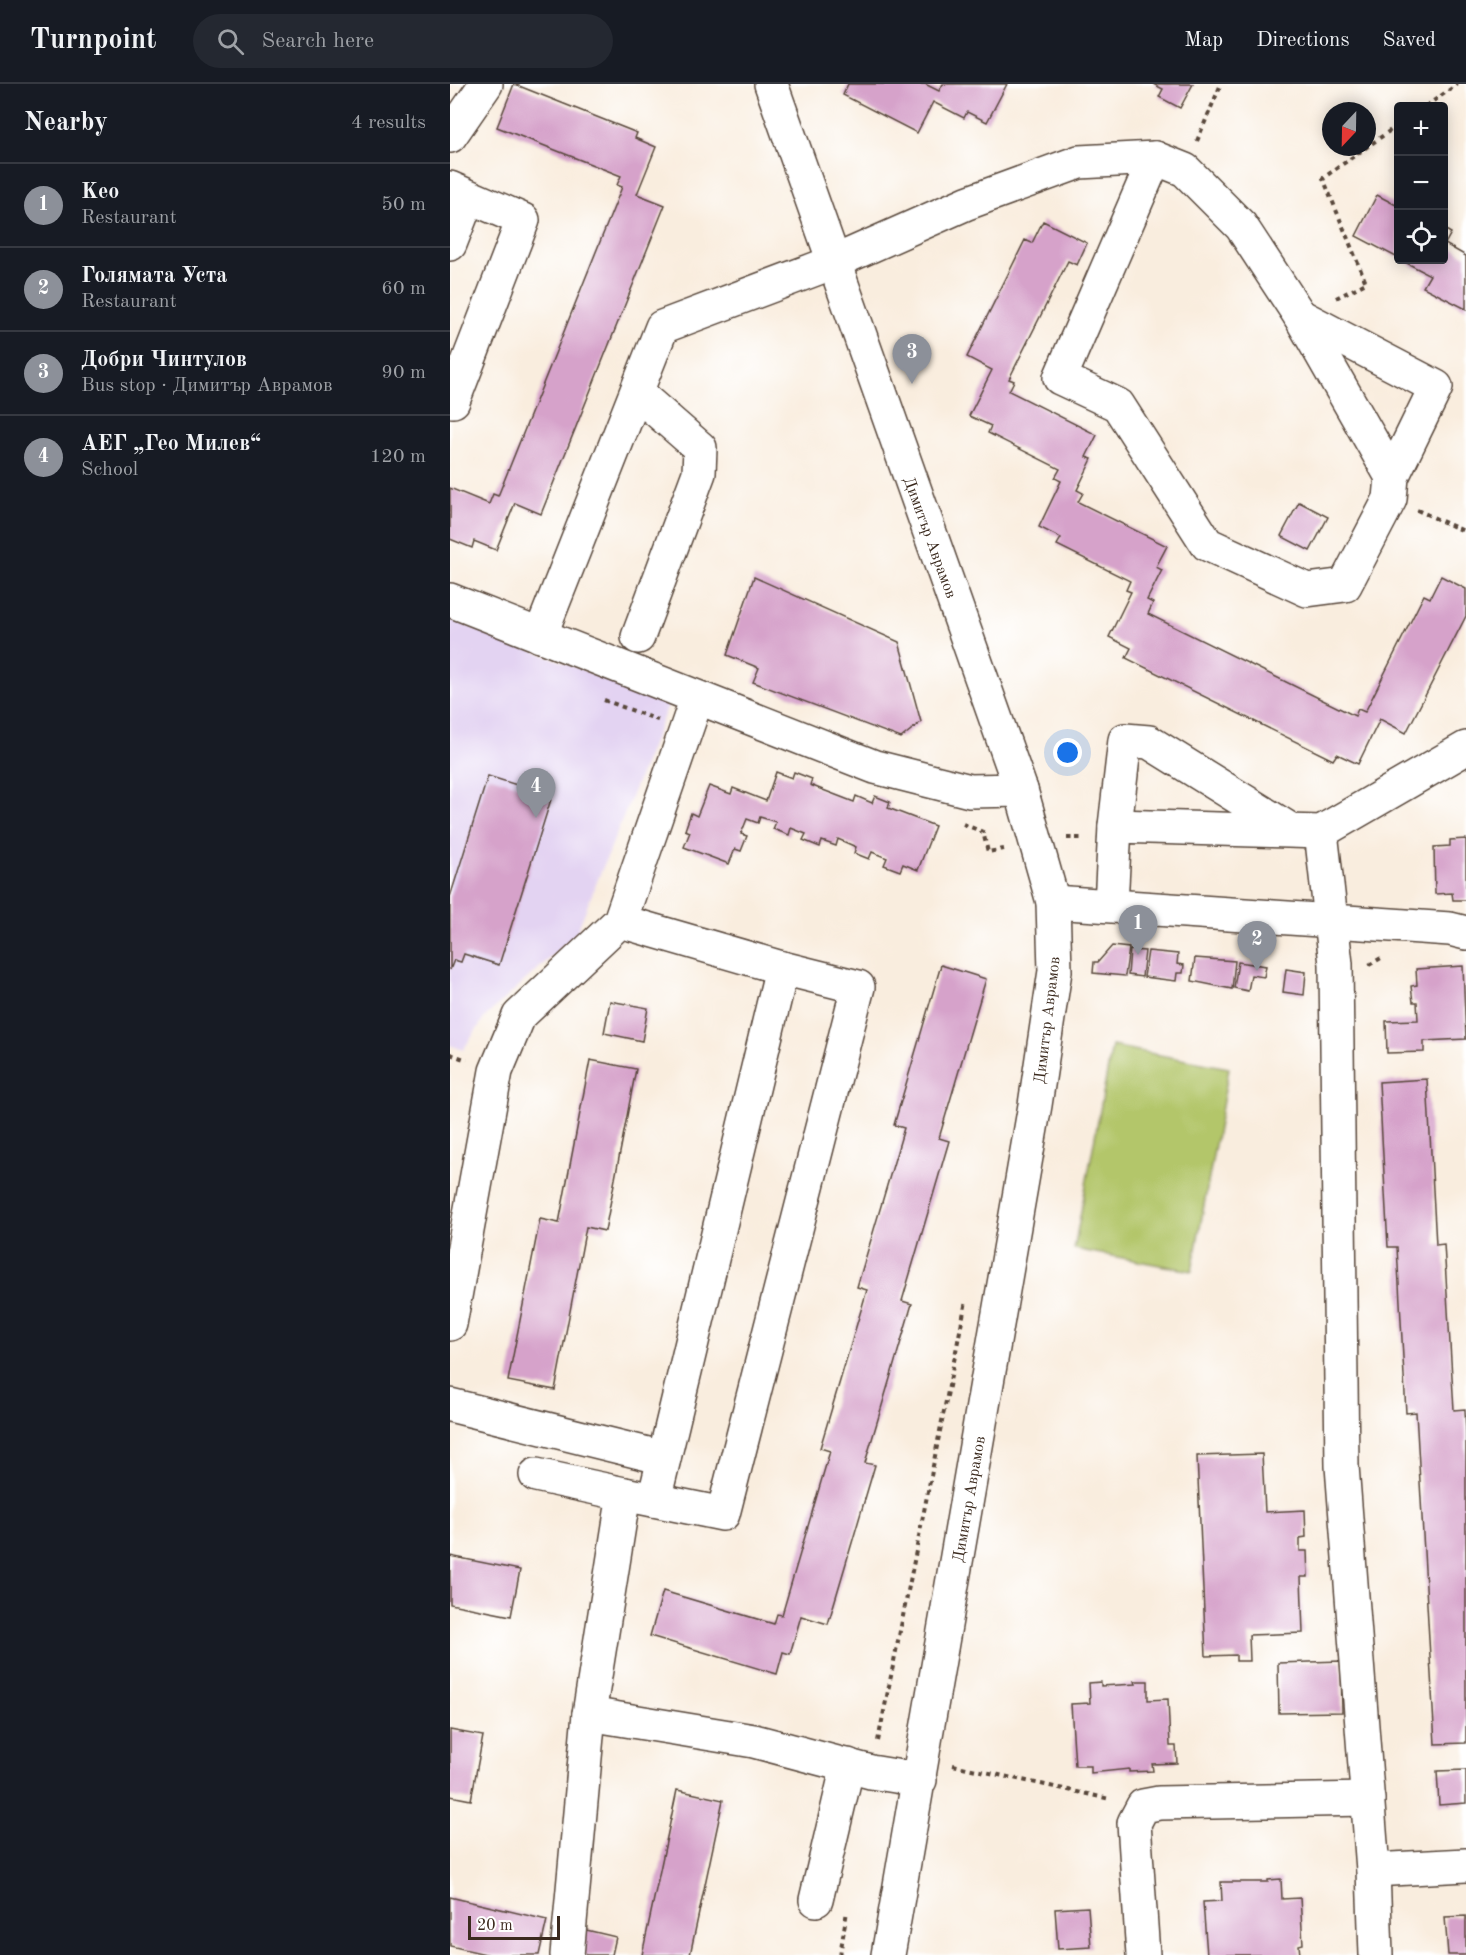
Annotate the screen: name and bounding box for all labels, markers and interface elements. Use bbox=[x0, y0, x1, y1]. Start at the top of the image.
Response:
search box bbox=[193, 14, 613, 68]
icon: search bbox=[214, 25, 247, 58]
text: Turnpoint bbox=[30, 27, 157, 55]
text: Search here bbox=[262, 30, 374, 52]
text: Map bbox=[1184, 30, 1223, 51]
text: Directions bbox=[1256, 30, 1350, 51]
text: Saved bbox=[1383, 30, 1436, 51]
north arrow bbox=[1322, 102, 1376, 156]
map controls bbox=[1394, 102, 1448, 264]
button: + bbox=[1394, 102, 1448, 156]
text: Nearby bbox=[24, 110, 108, 136]
text: 4 results bbox=[351, 113, 426, 133]
button: − bbox=[1394, 156, 1448, 210]
text: Keo bbox=[81, 181, 119, 203]
text: 1 bbox=[38, 195, 49, 215]
text: 50 m bbox=[381, 195, 426, 215]
text: Restaurant bbox=[81, 208, 177, 228]
button: locate bbox=[1394, 210, 1448, 264]
text: Голямата Уста bbox=[81, 265, 228, 287]
text: 2 bbox=[38, 279, 49, 299]
text: 60 m bbox=[381, 279, 426, 299]
text: Restaurant bbox=[81, 292, 177, 312]
pin: 3 bbox=[892, 334, 932, 384]
text: Добри Чинтулов bbox=[81, 349, 247, 371]
text: 3 bbox=[38, 363, 49, 383]
text: 90 m bbox=[381, 363, 426, 383]
text: Bus stop · Димитър Аврамов bbox=[81, 376, 333, 396]
text: АЕГ „Гео Милев“ bbox=[81, 433, 261, 455]
text: 4 bbox=[38, 447, 49, 467]
text: 120 m bbox=[370, 447, 426, 467]
text: School bbox=[81, 460, 138, 480]
street label: Димитър Аврамов bbox=[900, 475, 959, 601]
your location bbox=[1053, 738, 1082, 767]
pin: 4 bbox=[516, 768, 556, 818]
pin: 1 bbox=[1118, 906, 1158, 955]
pin: 2 bbox=[1238, 922, 1276, 971]
street label: Димитър Аврамов bbox=[1032, 956, 1064, 1085]
street label: Димитър Аврамов bbox=[951, 1435, 989, 1564]
scale bar bbox=[468, 1913, 560, 1940]
text: 20 m bbox=[477, 1918, 513, 1934]

